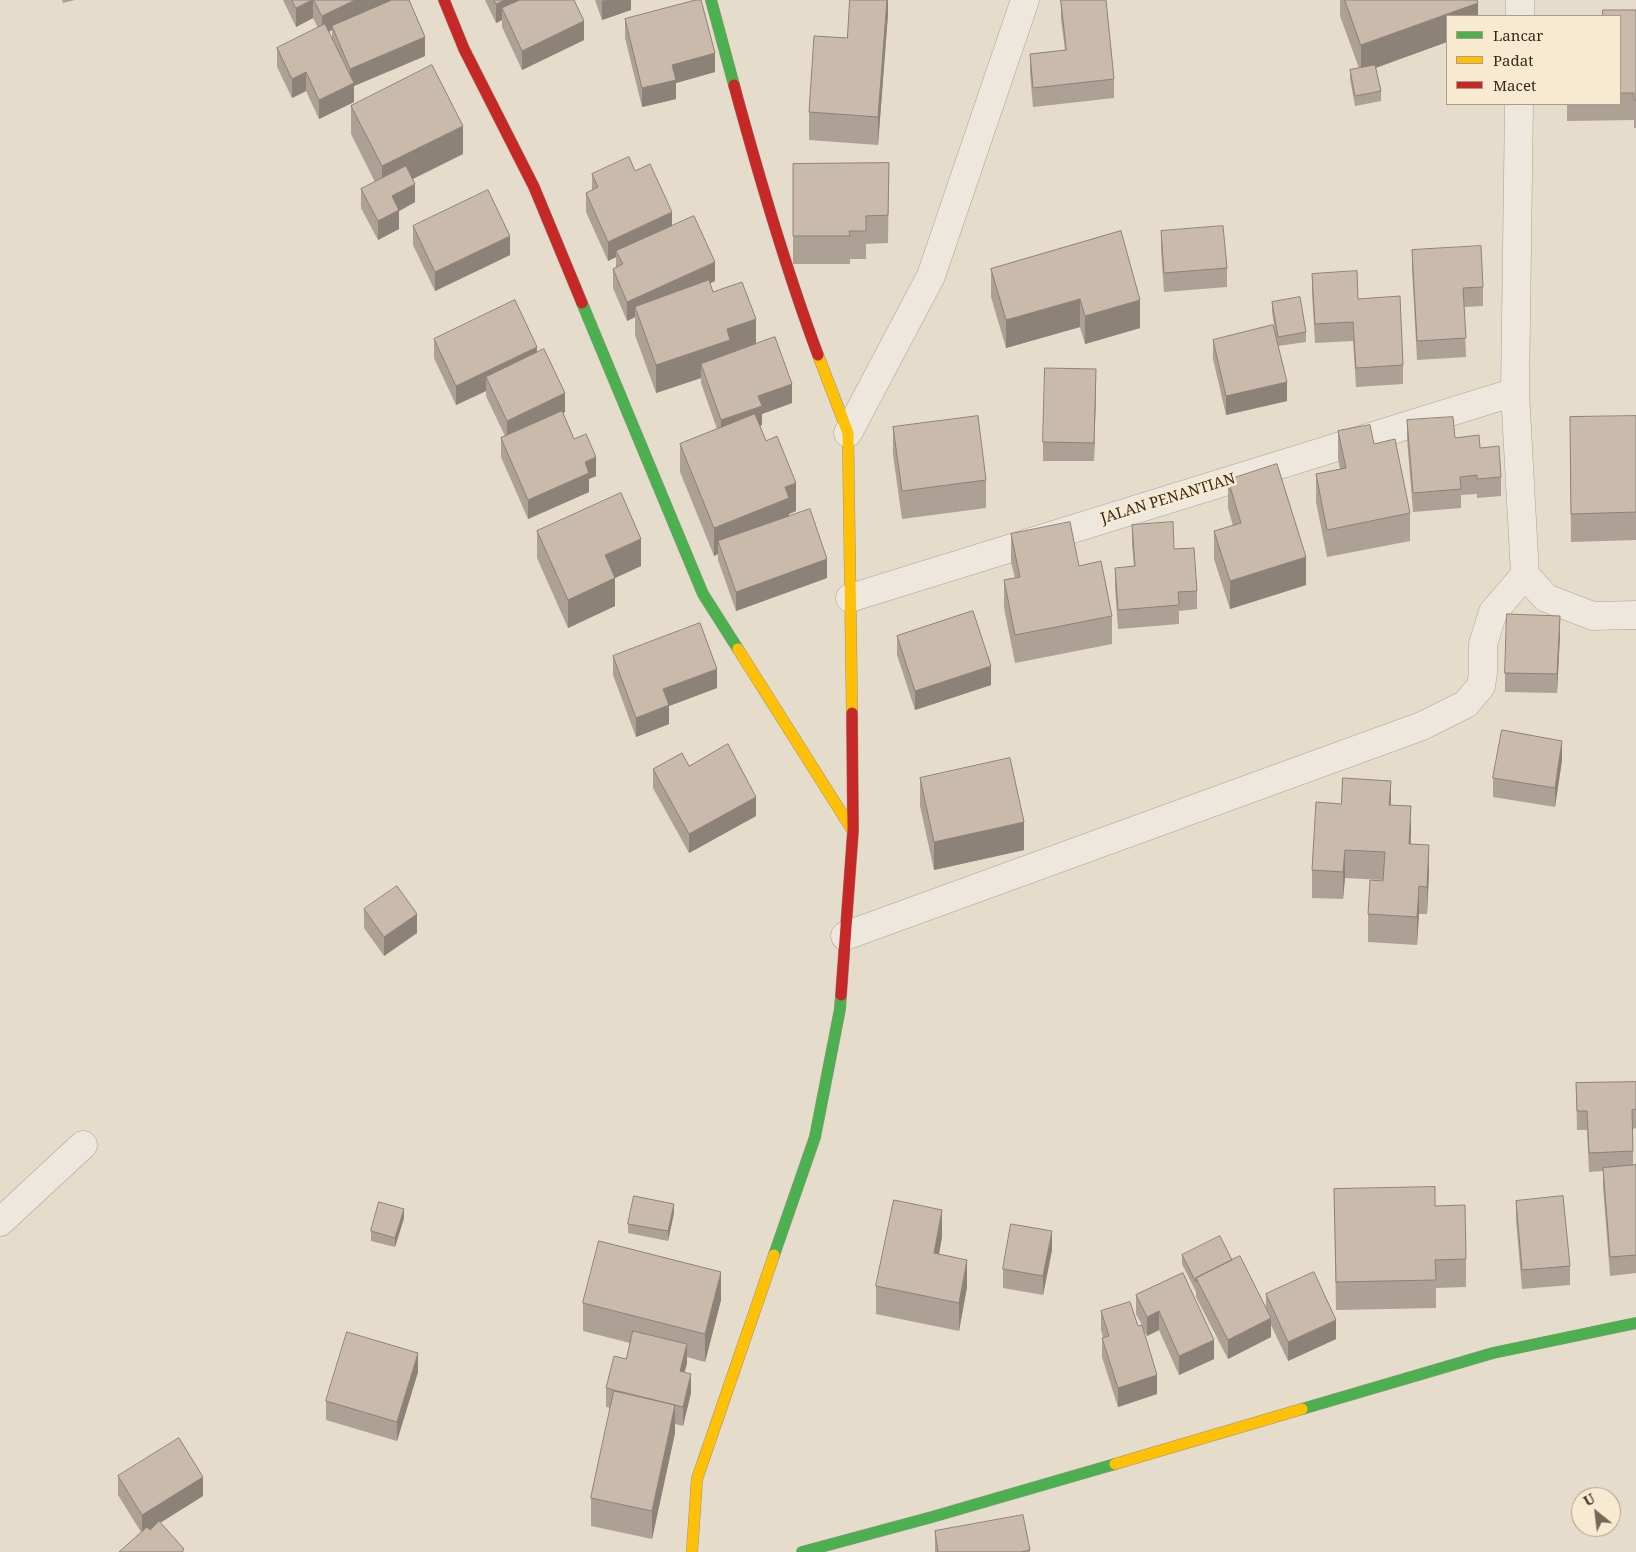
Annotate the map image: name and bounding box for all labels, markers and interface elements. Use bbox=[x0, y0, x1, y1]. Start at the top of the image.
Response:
legend bbox=[1446, 15, 1621, 105]
text: Lancar bbox=[1493, 25, 1543, 45]
text: Padat bbox=[1493, 50, 1533, 70]
text: Macet bbox=[1493, 75, 1536, 95]
street label: JALAN PENANTIAN bbox=[1099, 470, 1237, 528]
north arrow bbox=[1571, 1487, 1621, 1537]
text: U bbox=[1580, 1488, 1598, 1510]

